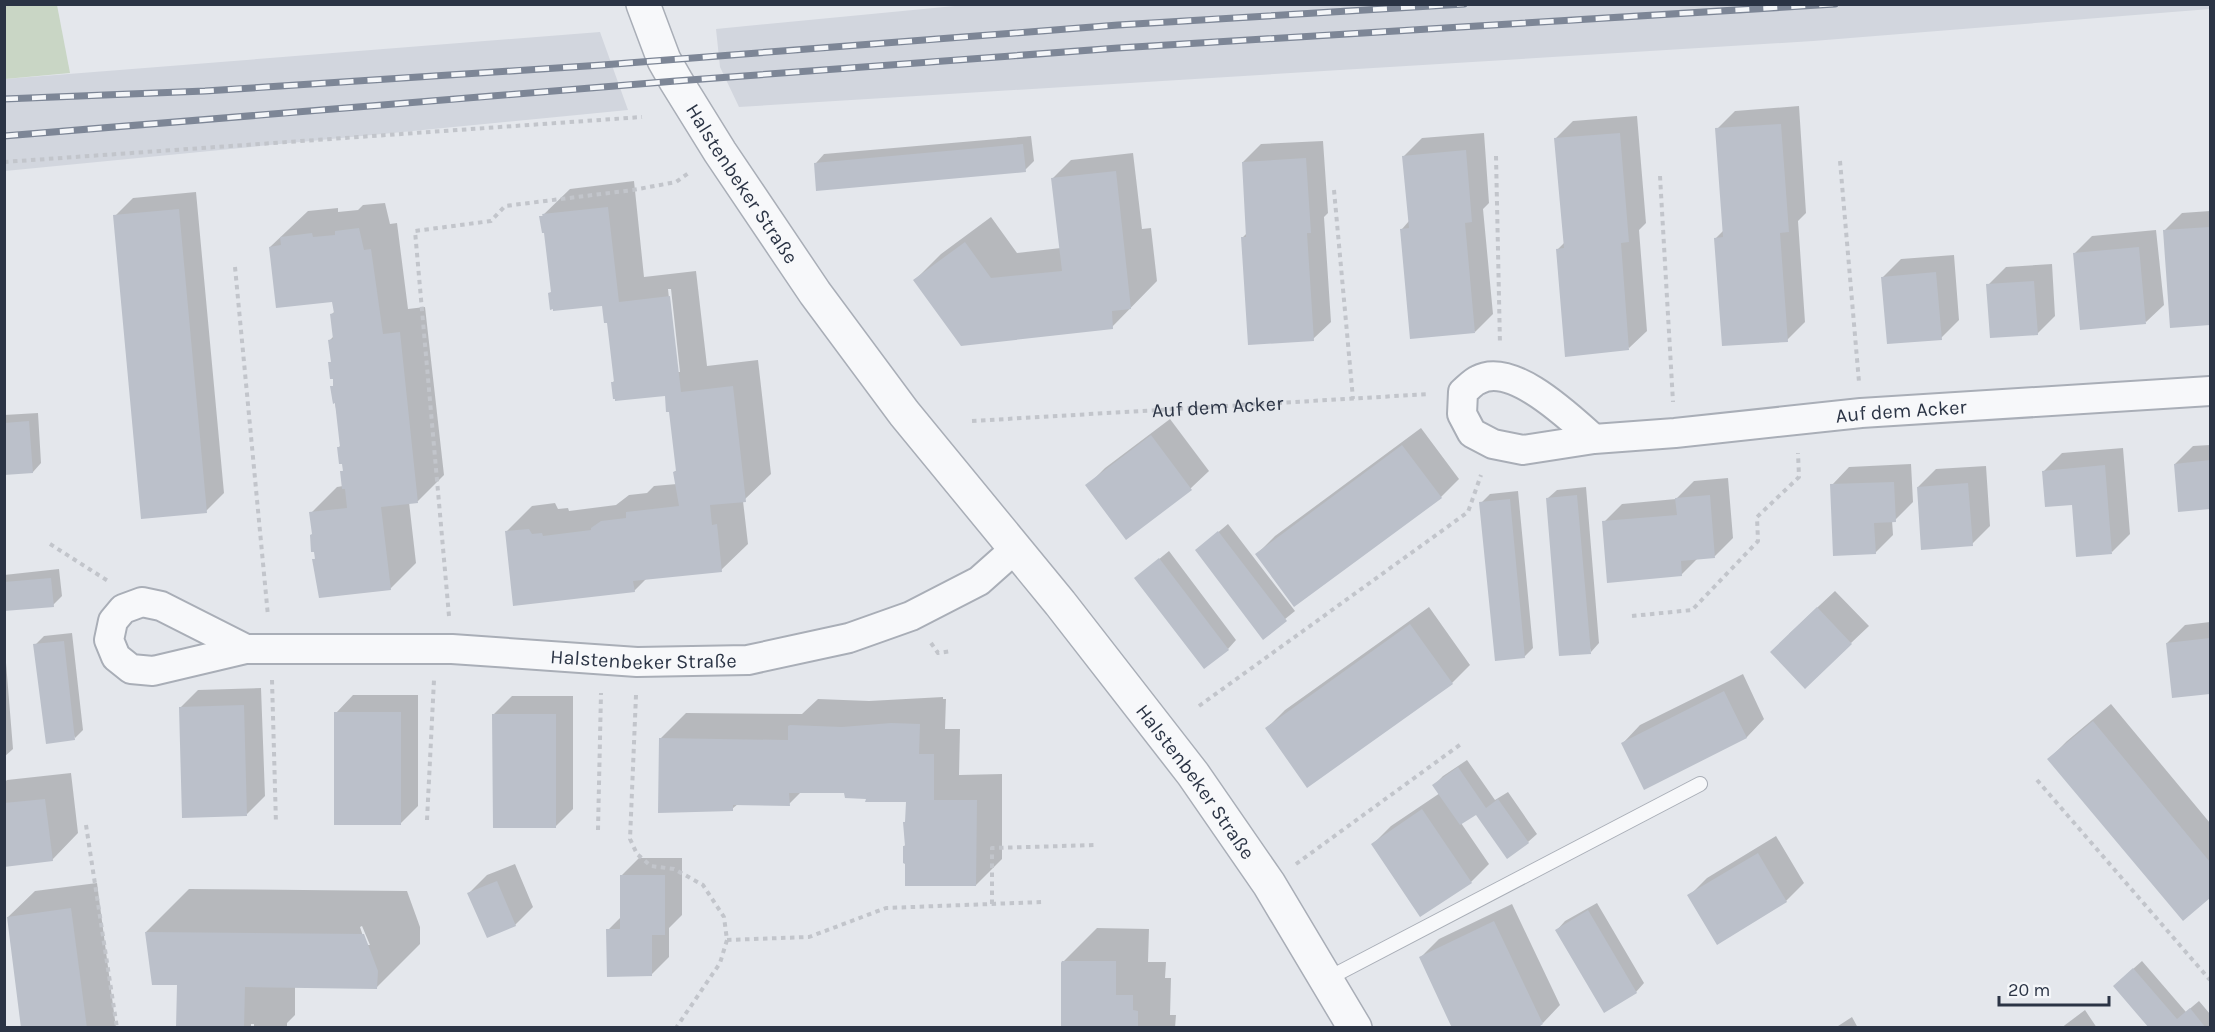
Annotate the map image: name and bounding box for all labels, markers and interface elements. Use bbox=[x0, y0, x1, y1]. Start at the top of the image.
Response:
street label: Halstenbeker Straße bbox=[681, 99, 803, 268]
street label: Auf dem Acker bbox=[1151, 391, 1285, 422]
street label: Auf dem Acker bbox=[1834, 395, 1968, 427]
street label: Halstenbeker Straße bbox=[549, 644, 737, 674]
street label: Halstenbeker Straße bbox=[1131, 699, 1260, 864]
scale bar bbox=[1999, 969, 2108, 1007]
text: 20 m bbox=[2008, 979, 2050, 1001]

